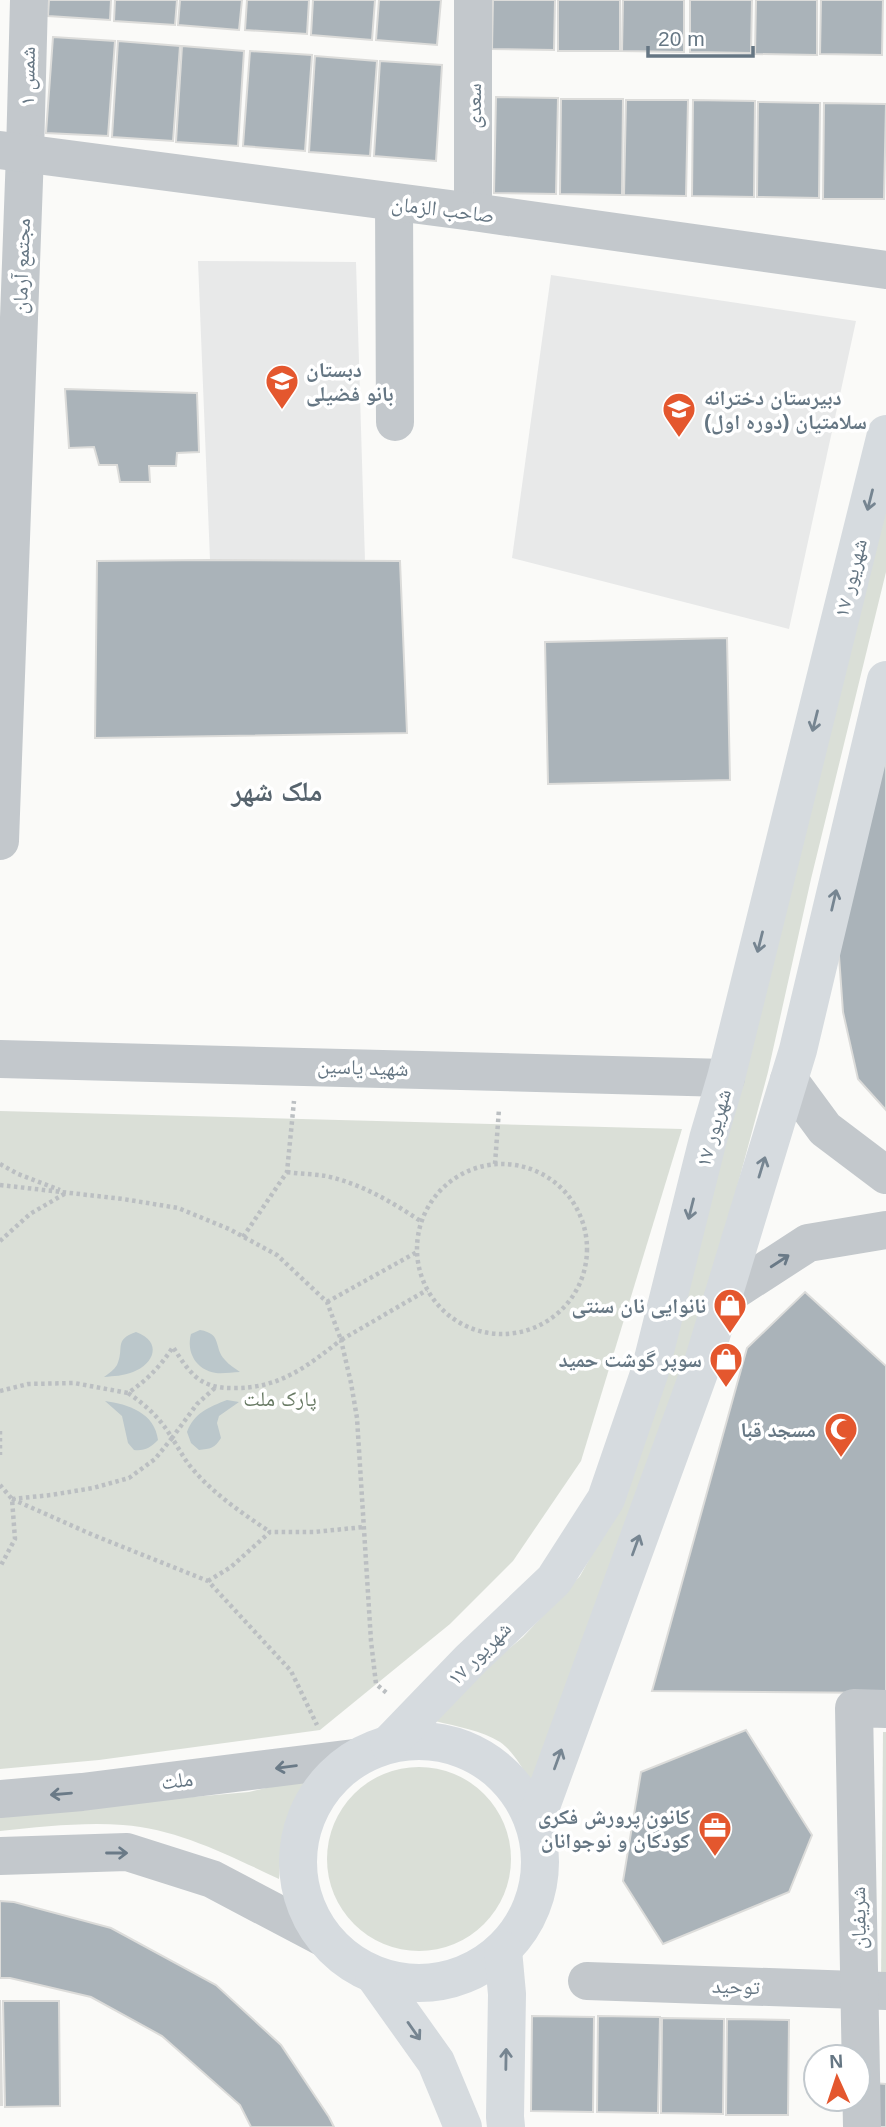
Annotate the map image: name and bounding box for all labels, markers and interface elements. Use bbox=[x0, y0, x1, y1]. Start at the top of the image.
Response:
scale bar bbox=[648, 14, 753, 58]
text: 20 m bbox=[658, 27, 705, 50]
street label: شمس ۱ bbox=[15, 46, 41, 106]
street label: سعدی bbox=[462, 83, 486, 129]
street label: صاحب الزمان bbox=[390, 191, 496, 228]
street label: مجتمع آرمان bbox=[8, 218, 36, 314]
place label: دبستان بانو فضیلی bbox=[306, 358, 394, 407]
school or university icon: دبستان بانو فضیلی bbox=[263, 362, 301, 411]
place label: دبیرستان دخترانه سلامتیان (دوره اول) bbox=[704, 386, 867, 435]
school or university icon: دبیرستان دخترانه سلامتیان (دوره اول) bbox=[660, 390, 698, 439]
one-way arrow bbox=[863, 488, 876, 511]
street label: ۱۷ شهریور bbox=[829, 536, 872, 620]
one-way arrow bbox=[808, 709, 821, 732]
district label: ملک شهر bbox=[230, 776, 323, 807]
one-way arrow bbox=[828, 889, 841, 912]
one-way arrow bbox=[753, 930, 766, 953]
street label: شهید یاسین bbox=[317, 1054, 409, 1082]
street label: ۱۷ شهریور bbox=[691, 1086, 736, 1170]
one-way arrow bbox=[757, 1156, 770, 1178]
one-way arrow bbox=[684, 1198, 697, 1220]
one-way arrow bbox=[770, 1254, 789, 1269]
shop icon: نانوایی نان سنتی bbox=[711, 1286, 749, 1335]
place label: نانوایی نان سنتی bbox=[571, 1294, 706, 1319]
shop icon: سوپر گوشت حمید bbox=[707, 1340, 745, 1389]
place label: سوپر گوشت حمید bbox=[558, 1348, 702, 1372]
park label: پارک ملت bbox=[243, 1387, 317, 1411]
mosque icon: مسجد قبا bbox=[822, 1410, 860, 1459]
place label: مسجد قبا bbox=[740, 1418, 816, 1441]
one-way arrow bbox=[631, 1534, 643, 1556]
street label: ۱۷ شهریور bbox=[443, 1617, 516, 1690]
one-way arrow bbox=[553, 1748, 565, 1770]
one-way arrow bbox=[276, 1760, 298, 1773]
street label: ملت bbox=[160, 1767, 194, 1793]
one-way arrow bbox=[50, 1788, 72, 1801]
place label: کانون پرورش فکری کودکان و نوجوانان bbox=[538, 1805, 690, 1853]
office icon: کانون پرورش فکری کودکان و نوجوانان bbox=[696, 1809, 734, 1858]
one-way arrow bbox=[105, 1846, 128, 1860]
street label: شریفیان bbox=[846, 1886, 871, 1950]
street label: توحید bbox=[712, 1974, 760, 1999]
one-way arrow bbox=[407, 2021, 421, 2040]
north arrow bbox=[802, 2043, 872, 2113]
one-way arrow bbox=[499, 2048, 513, 2071]
text: N bbox=[829, 2051, 844, 2072]

